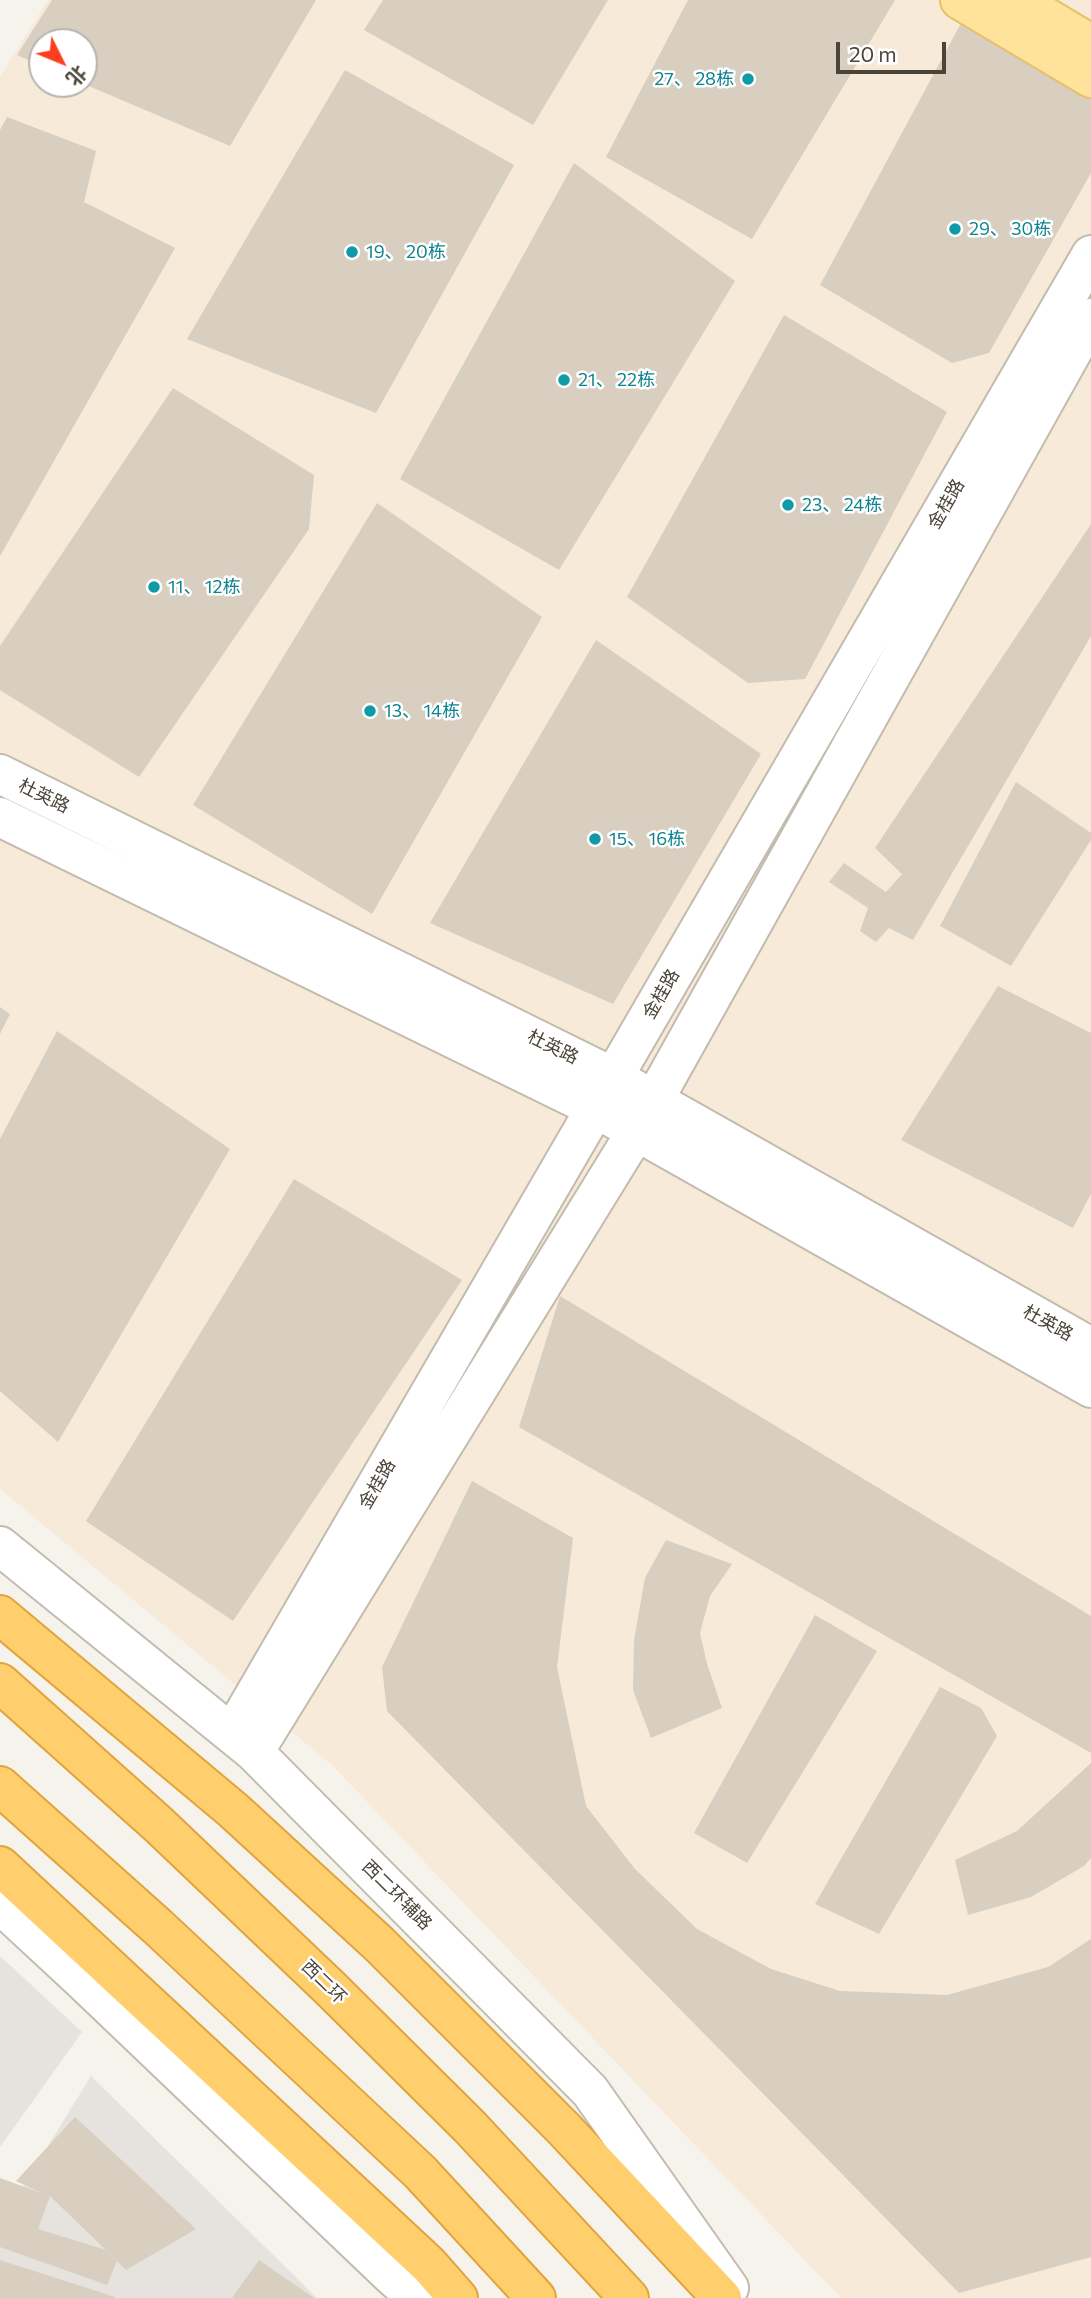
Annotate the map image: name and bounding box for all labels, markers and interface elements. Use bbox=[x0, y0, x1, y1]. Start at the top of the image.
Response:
north arrow bbox=[28, 28, 98, 98]
scale bar bbox=[839, 28, 949, 72]
text: 20 m bbox=[849, 41, 897, 66]
text: 北 bbox=[62, 61, 92, 91]
place label: 27、 28栋 bbox=[654, 68, 734, 90]
marker: 27、 28栋 bbox=[740, 71, 756, 87]
place label: 29、 30栋 bbox=[969, 218, 1051, 240]
marker: 29、 30栋 bbox=[947, 221, 963, 237]
place label: 19、 20栋 bbox=[366, 241, 446, 263]
marker: 19、 20栋 bbox=[344, 244, 360, 260]
place label: 21、 22栋 bbox=[578, 369, 655, 391]
marker: 21、 22栋 bbox=[556, 372, 572, 388]
street label: 金桂路 bbox=[923, 475, 969, 533]
place label: 23、 24栋 bbox=[802, 494, 882, 516]
marker: 23、 24栋 bbox=[780, 497, 796, 513]
place label: 11、 12栋 bbox=[168, 576, 241, 598]
marker: 11、 12栋 bbox=[146, 579, 162, 595]
place label: 13、 14栋 bbox=[384, 700, 460, 722]
marker: 13、 14栋 bbox=[362, 703, 378, 719]
street label: 杜英路 bbox=[15, 774, 73, 818]
place label: 15、 16栋 bbox=[609, 828, 685, 850]
marker: 15、 16栋 bbox=[587, 831, 603, 847]
street label: 金桂路 bbox=[638, 965, 684, 1023]
street label: 杜英路 bbox=[524, 1025, 582, 1069]
street label: 杜英路 bbox=[1019, 1300, 1077, 1346]
street label: 金桂路 bbox=[354, 1455, 400, 1513]
street label: 西二环辅路 bbox=[358, 1856, 436, 1934]
street label: 西二环 bbox=[297, 1955, 351, 2009]

